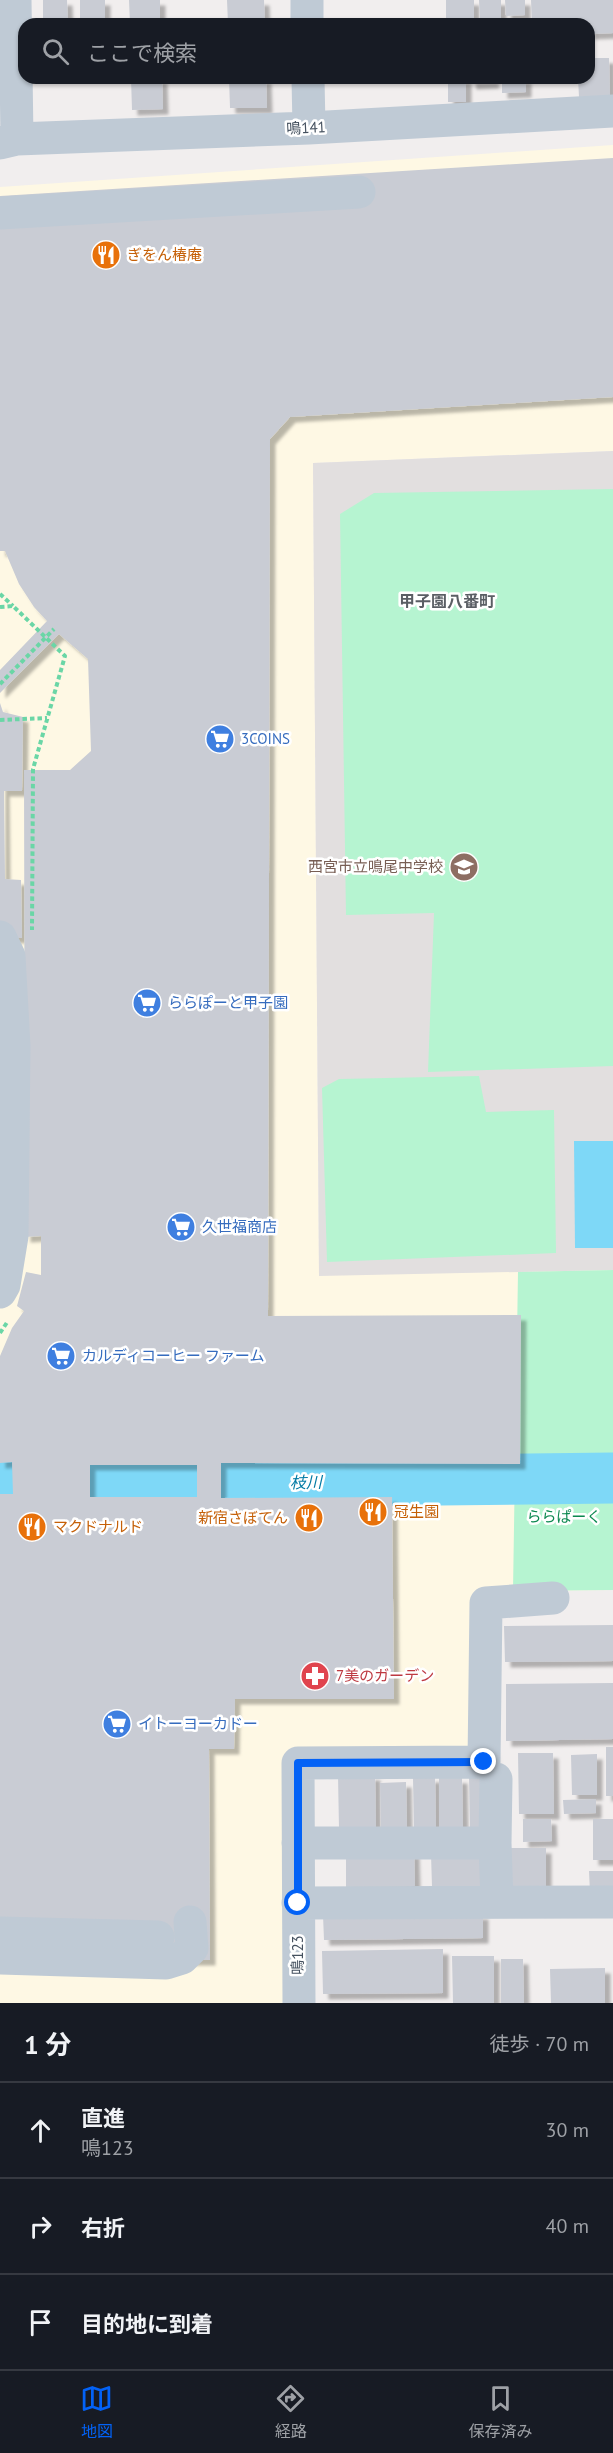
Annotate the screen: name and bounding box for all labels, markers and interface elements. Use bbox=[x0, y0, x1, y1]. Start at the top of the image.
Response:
search box bbox=[18, 18, 595, 84]
icon: search bbox=[39, 35, 72, 68]
text: ここで検索 bbox=[87, 39, 197, 67]
street label: 鳴141 bbox=[286, 117, 326, 138]
restaurant icon: ぎをん椿庵 bbox=[90, 239, 122, 271]
place label: ぎをん椿庵 bbox=[127, 245, 202, 264]
district label: 甲子園八番町 bbox=[399, 591, 495, 611]
supermarket icon: 3COINS bbox=[204, 723, 236, 755]
place label: 3COINS bbox=[241, 729, 290, 748]
school or university icon: 西宮市立鳴尾中学校 bbox=[448, 851, 480, 883]
place label: 西宮市立鳴尾中学校 bbox=[308, 857, 443, 876]
supermarket icon: ららぽーと甲子園 bbox=[131, 987, 163, 1019]
place label: ららぽーと甲子園 bbox=[168, 993, 288, 1012]
supermarket icon: 久世福商店 bbox=[165, 1211, 197, 1243]
place label: 久世福商店 bbox=[202, 1217, 277, 1236]
supermarket icon: カルディコーヒー ファーム bbox=[45, 1340, 77, 1372]
place label: カルディコーヒー ファーム bbox=[82, 1346, 265, 1365]
water label: 枝川 bbox=[290, 1472, 324, 1492]
restaurant icon: 冠生園 bbox=[357, 1496, 389, 1528]
restaurant icon: 新宿さぼてん bbox=[293, 1502, 325, 1534]
place label: 冠生園 bbox=[394, 1502, 439, 1521]
park label: ららぱーく bbox=[526, 1507, 602, 1526]
place label: 新宿さぼてん bbox=[198, 1508, 288, 1527]
restaurant icon: マクドナルド bbox=[16, 1511, 48, 1543]
place label: マクドナルド bbox=[53, 1517, 143, 1536]
pharmacy icon: 7美のガーデン bbox=[299, 1660, 331, 1692]
place label: 7美のガーデン bbox=[336, 1666, 434, 1685]
supermarket icon: イトーヨーカドー bbox=[101, 1708, 133, 1740]
place label: イトーヨーカドー bbox=[138, 1714, 258, 1733]
route end bbox=[470, 1748, 496, 1774]
route start bbox=[284, 1889, 310, 1915]
street label: 鳴123 bbox=[288, 1935, 307, 1975]
text: 1 分 bbox=[24, 2028, 71, 2061]
text: 徒歩 · 70 m bbox=[490, 2031, 589, 2057]
text: 直進 bbox=[81, 2104, 125, 2132]
icon: ahead bbox=[24, 2114, 57, 2147]
text: 30 m bbox=[546, 2117, 589, 2143]
text: 鳴123 bbox=[81, 2135, 134, 2161]
icon: right bbox=[24, 2210, 57, 2243]
text: 40 m bbox=[546, 2213, 589, 2239]
text: 右折 bbox=[81, 2214, 125, 2242]
icon: arrive bbox=[24, 2306, 57, 2339]
text: 目的地に到着 bbox=[81, 2310, 213, 2338]
tab: 地図 bbox=[80, 2382, 113, 2442]
tab: 経路 bbox=[274, 2382, 307, 2442]
tab: 保存済み bbox=[468, 2382, 532, 2442]

